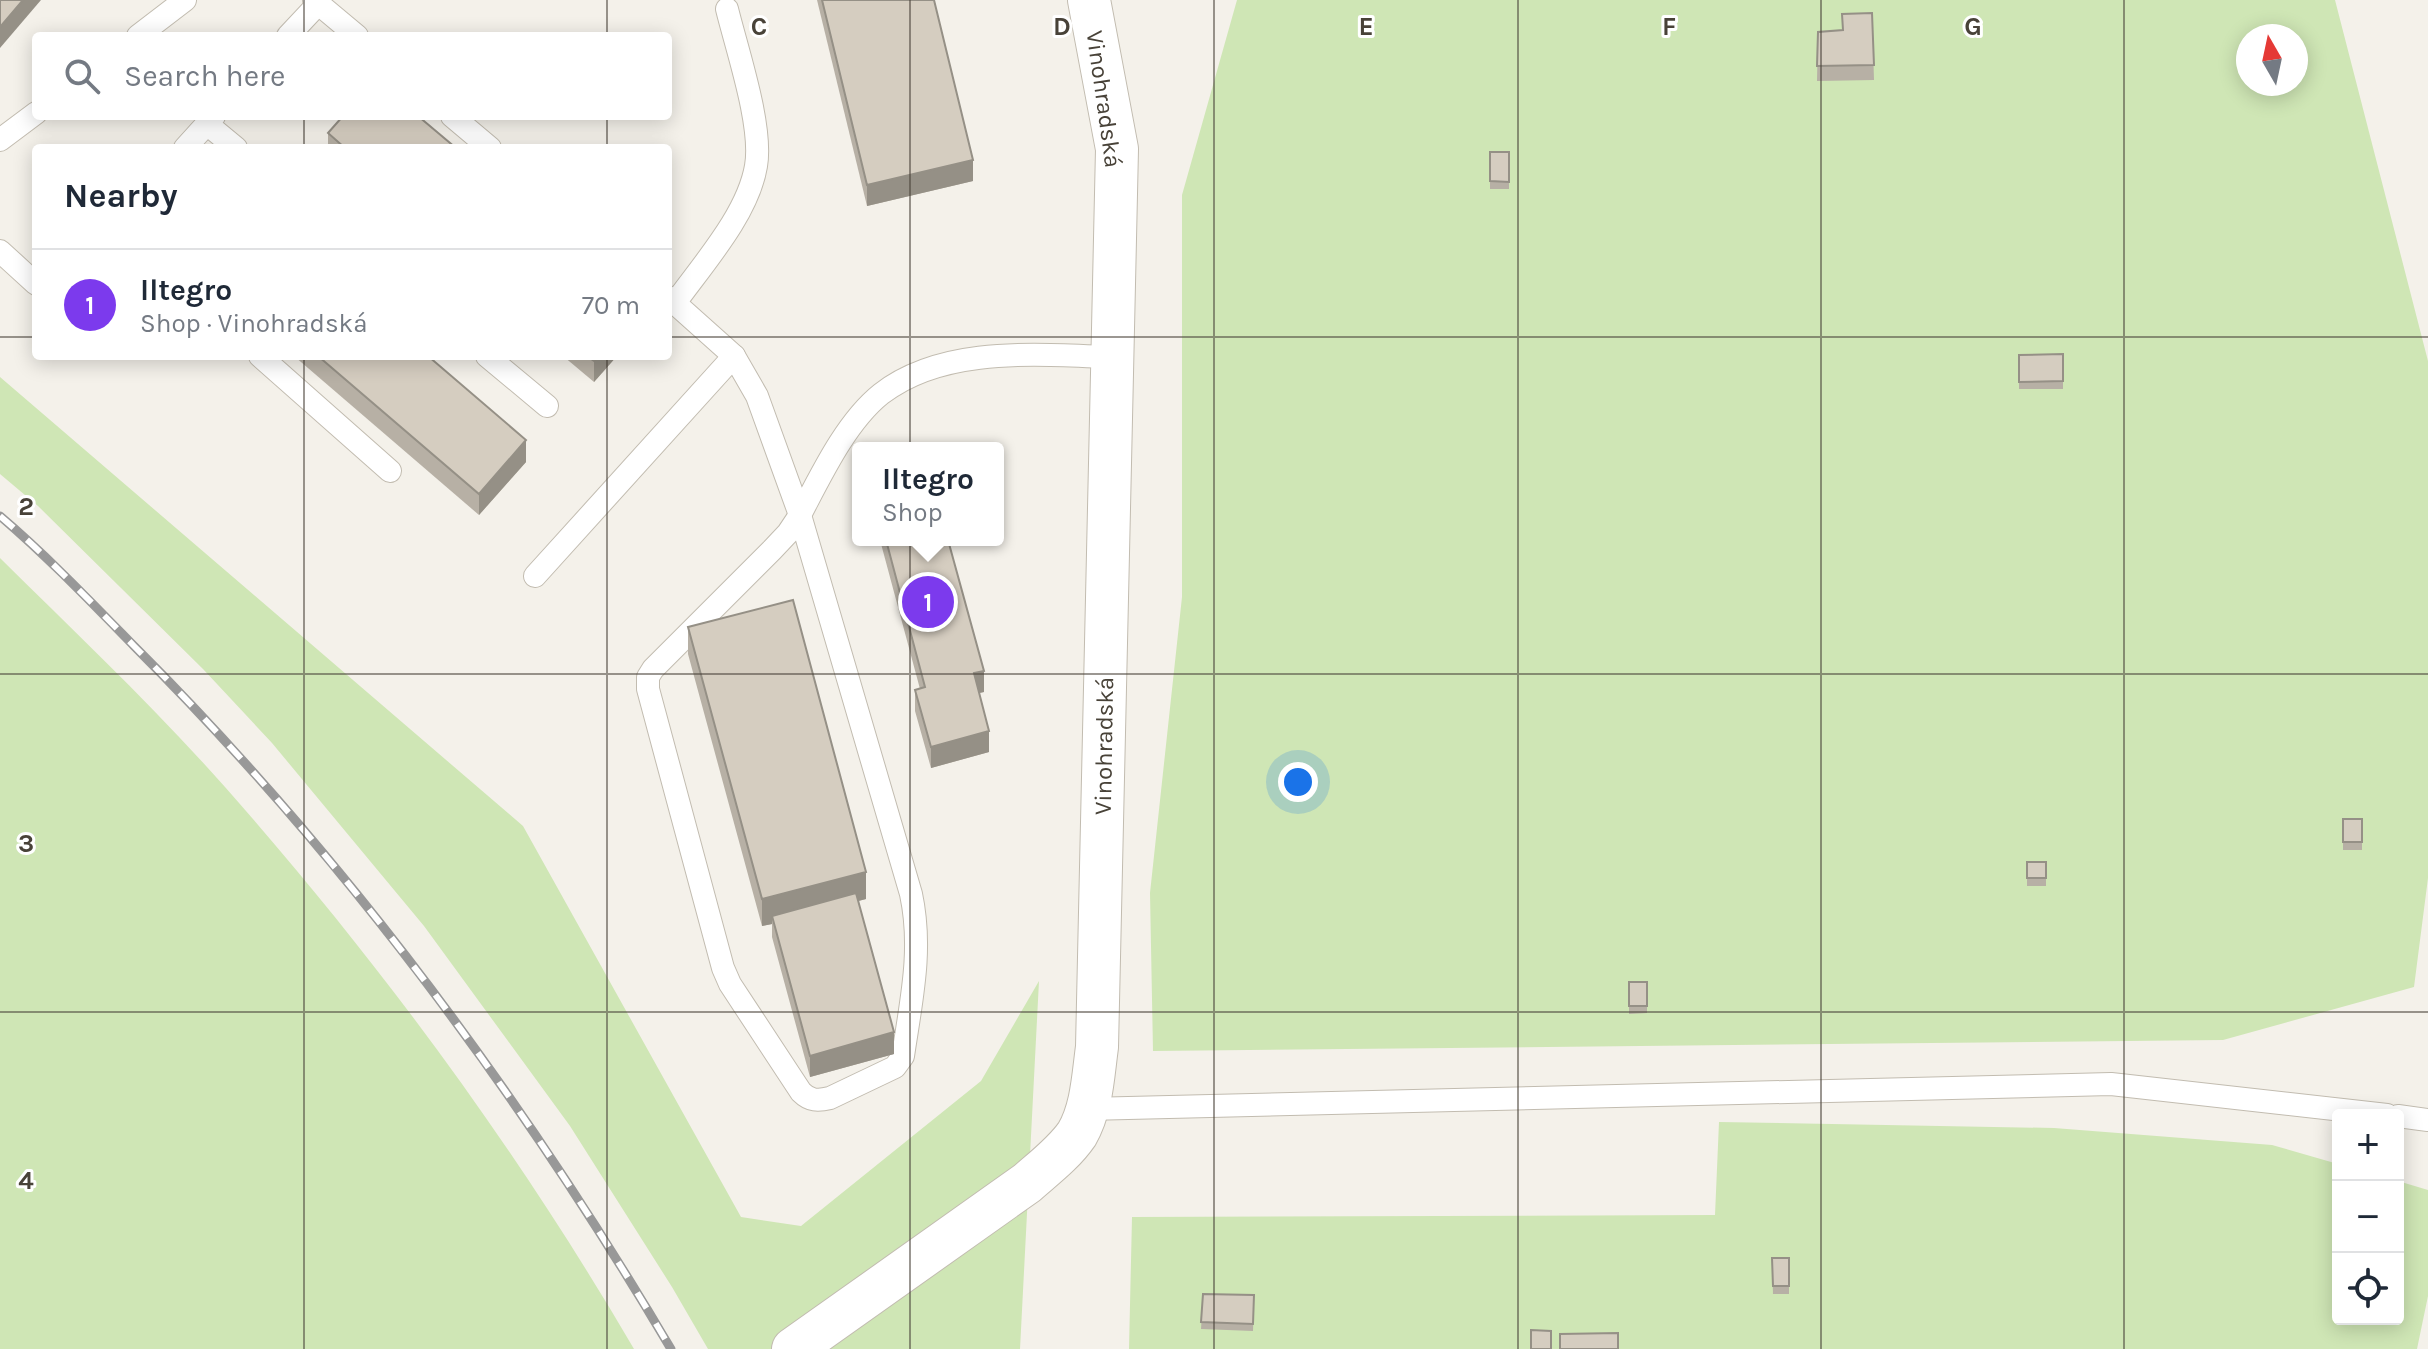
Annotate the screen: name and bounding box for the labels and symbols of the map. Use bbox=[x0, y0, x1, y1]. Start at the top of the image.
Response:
text: C bbox=[751, 11, 767, 42]
text: D bbox=[1053, 11, 1071, 42]
text: E bbox=[1358, 11, 1374, 42]
text: F bbox=[1662, 11, 1676, 42]
text: G bbox=[1964, 11, 1982, 42]
north arrow bbox=[2236, 24, 2308, 96]
street label: Vinohradská bbox=[1081, 29, 1127, 169]
text: 2 bbox=[18, 491, 34, 522]
pin: 1 bbox=[902, 572, 954, 632]
street label: Vinohradská bbox=[1089, 677, 1119, 815]
your location bbox=[1278, 762, 1318, 802]
text: 3 bbox=[18, 828, 34, 859]
text: 4 bbox=[18, 1165, 34, 1196]

